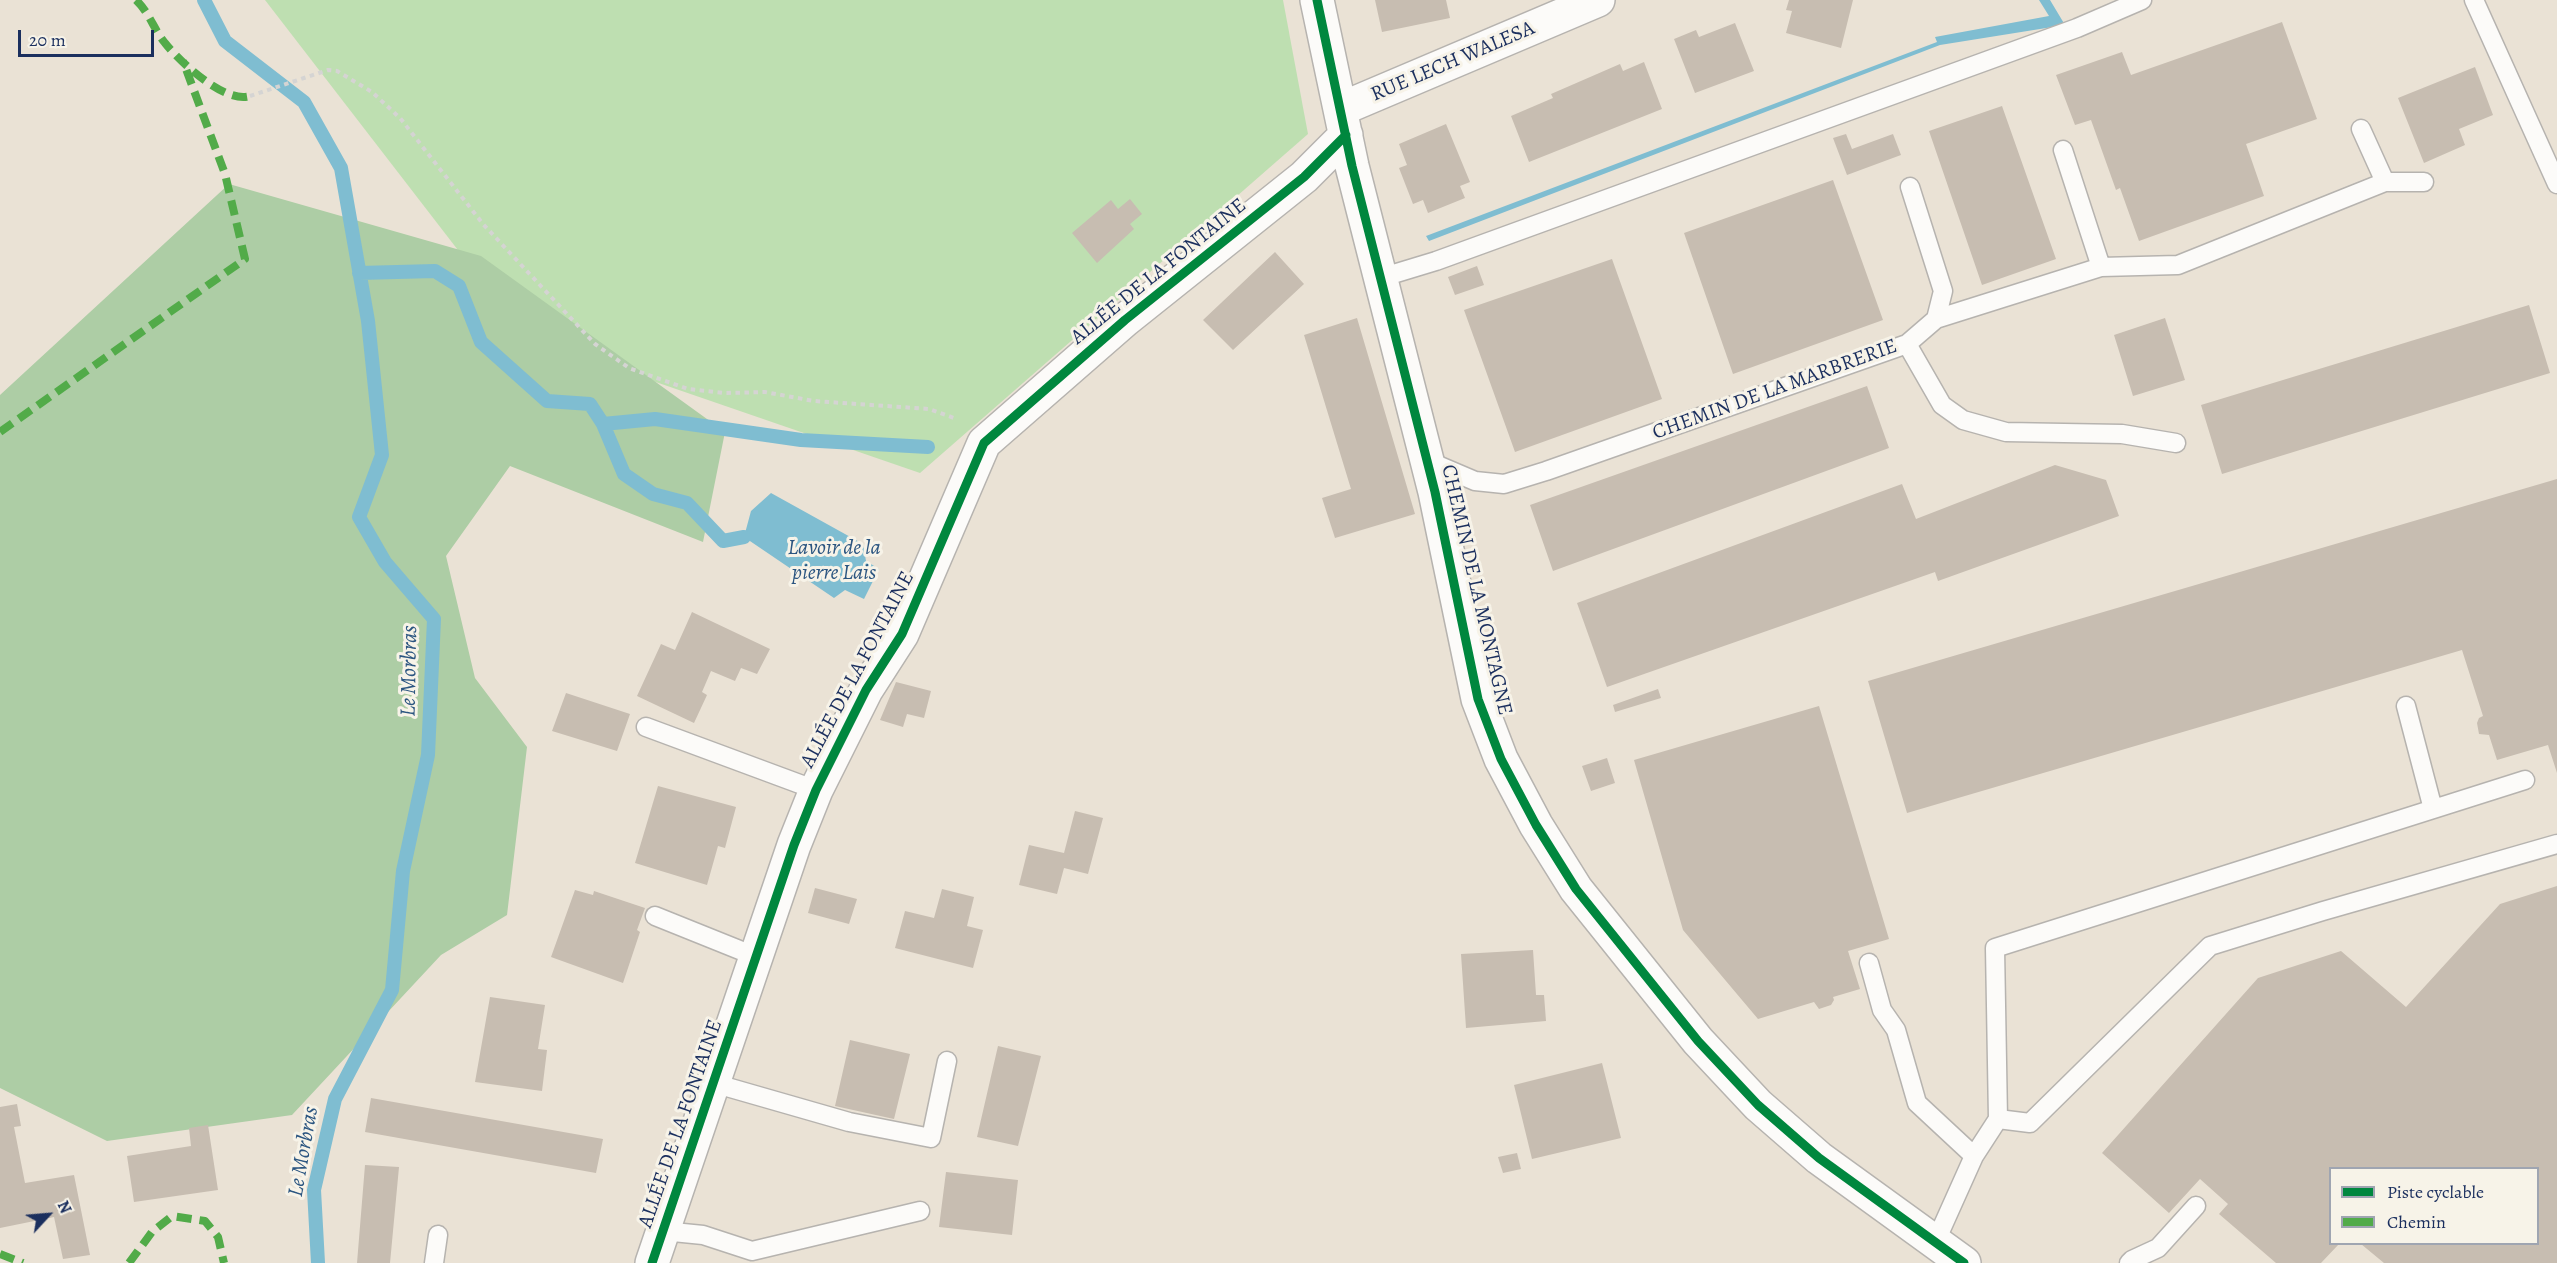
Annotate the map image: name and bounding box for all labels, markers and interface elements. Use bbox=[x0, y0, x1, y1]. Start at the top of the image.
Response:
street label: RUE LECH WALESA bbox=[1367, 16, 1539, 108]
scale bar bbox=[21, 18, 158, 56]
text: 20 m bbox=[29, 28, 66, 52]
street label: ALLÉE DE LA FONTAINE bbox=[1066, 193, 1252, 351]
street label: CHEMIN DE LA MARBRERIE bbox=[1649, 334, 1901, 446]
street label: CHEMIN DE LA MONTAGNE bbox=[1435, 462, 1517, 718]
water label: Lavoir de la pierre Lais bbox=[787, 536, 881, 588]
street label: ALLÉE DE LA FONTAINE bbox=[796, 568, 920, 772]
water label: Le Morbras bbox=[396, 625, 424, 717]
street label: ALLÉE DE LA FONTAINE bbox=[633, 1017, 729, 1231]
water label: Le Morbras bbox=[283, 1105, 325, 1199]
legend bbox=[2329, 1167, 2539, 1245]
text: Piste cyclable bbox=[2387, 1180, 2484, 1204]
north arrow bbox=[18, 1185, 78, 1245]
text: N bbox=[52, 1197, 77, 1217]
text: Chemin bbox=[2387, 1210, 2446, 1234]

